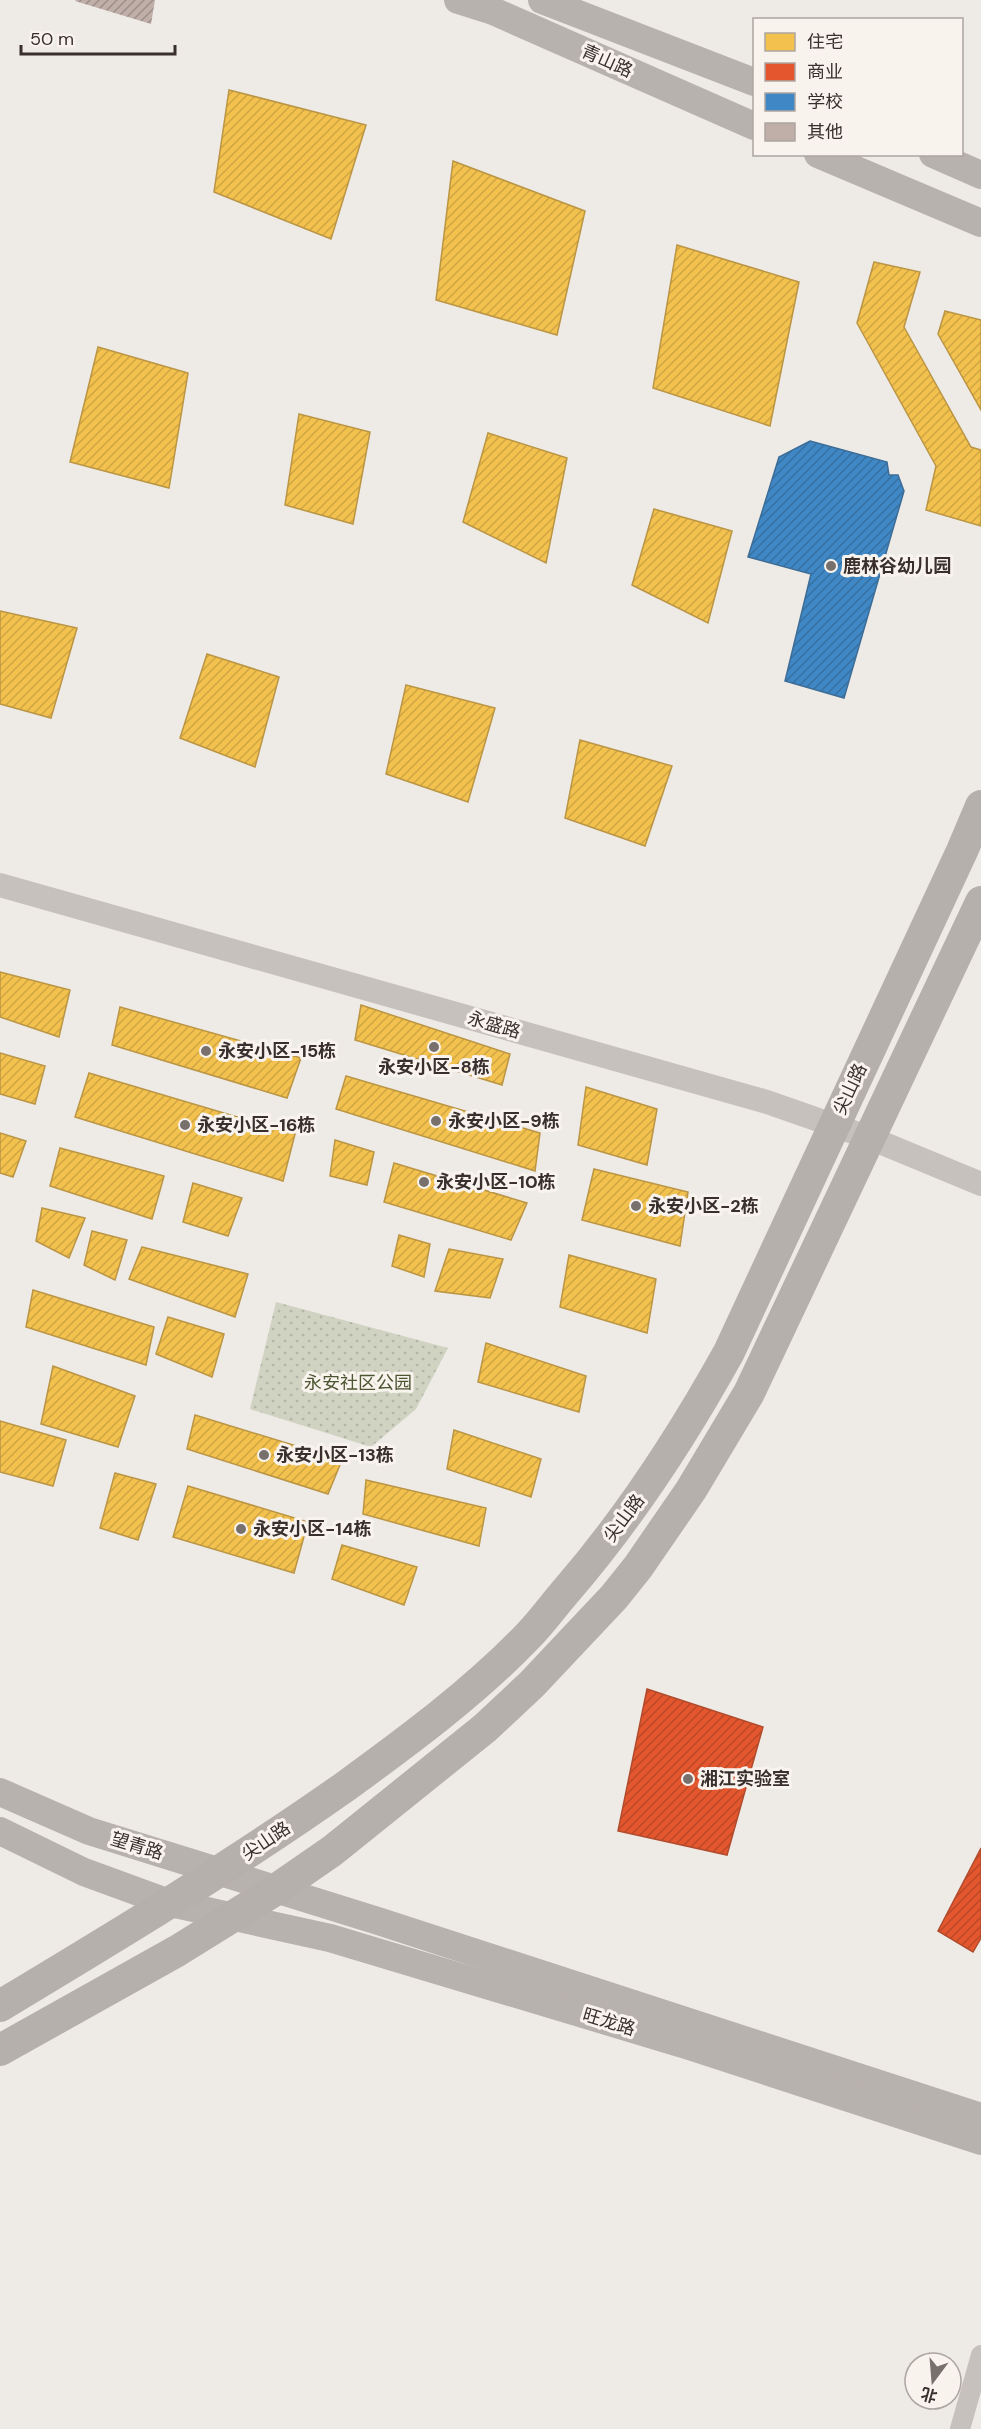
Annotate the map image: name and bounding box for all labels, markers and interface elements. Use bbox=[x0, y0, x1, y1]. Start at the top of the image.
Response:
scale bar bbox=[21, 18, 176, 56]
legend bbox=[753, 18, 963, 156]
text: 50 m bbox=[30, 27, 74, 51]
text: 住宅 bbox=[807, 30, 843, 54]
street label: 青山路 bbox=[577, 39, 637, 83]
text: 商业 bbox=[807, 60, 843, 84]
text: 学校 bbox=[807, 90, 843, 114]
text: 其他 bbox=[807, 120, 843, 144]
place label: 鹿林谷幼儿园 bbox=[843, 554, 951, 578]
marker: 鹿林谷幼儿园 bbox=[824, 559, 838, 573]
street label: 永盛路 bbox=[465, 1006, 523, 1044]
place label: 永安小区-15栋 bbox=[218, 1039, 336, 1063]
marker: 永安小区-8栋 bbox=[427, 1040, 441, 1054]
marker: 永安小区-15栋 bbox=[199, 1044, 213, 1058]
place label: 永安小区-8栋 bbox=[378, 1055, 490, 1079]
street label: 尖山路 bbox=[828, 1059, 872, 1119]
place label: 永安小区-9栋 bbox=[448, 1109, 560, 1133]
place label: 永安小区-16栋 bbox=[197, 1113, 315, 1137]
marker: 永安小区-9栋 bbox=[429, 1114, 443, 1128]
marker: 永安小区-16栋 bbox=[178, 1118, 192, 1132]
place label: 永安小区-10栋 bbox=[436, 1170, 556, 1194]
marker: 永安小区-10栋 bbox=[417, 1175, 431, 1189]
place label: 永安小区-2栋 bbox=[648, 1194, 759, 1218]
marker: 永安小区-2栋 bbox=[629, 1199, 643, 1213]
park label: 永安社区公园 bbox=[304, 1371, 412, 1395]
place label: 永安小区-13栋 bbox=[276, 1443, 394, 1467]
marker: 永安小区-13栋 bbox=[257, 1448, 271, 1462]
street label: 尖山路 bbox=[598, 1489, 650, 1547]
place label: 永安小区-14栋 bbox=[253, 1517, 372, 1541]
marker: 永安小区-14栋 bbox=[234, 1522, 248, 1536]
place label: 湘江实验室 bbox=[700, 1767, 790, 1791]
marker: 湘江实验室 bbox=[681, 1772, 695, 1786]
street label: 尖山路 bbox=[237, 1816, 295, 1866]
street label: 望青路 bbox=[108, 1827, 166, 1865]
street label: 旺龙路 bbox=[580, 2003, 638, 2041]
north arrow bbox=[903, 2351, 963, 2411]
text: 北 bbox=[918, 2383, 940, 2407]

